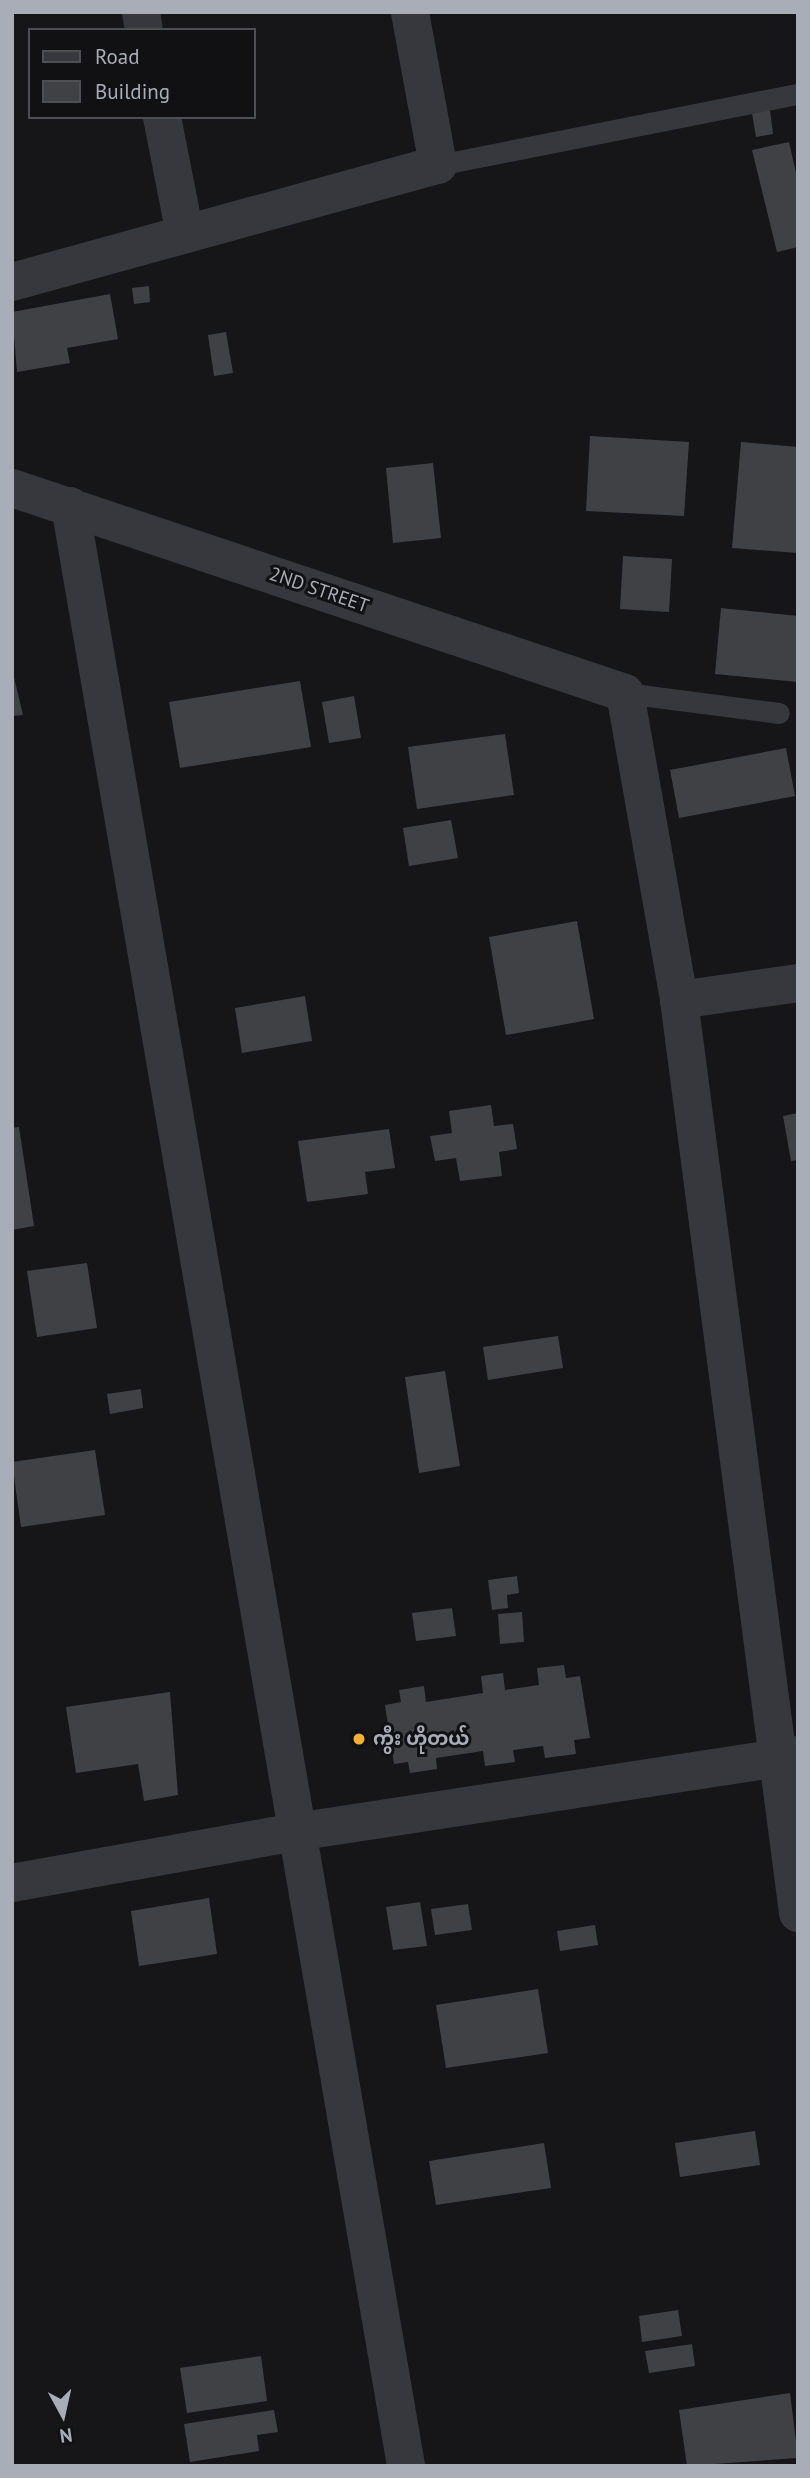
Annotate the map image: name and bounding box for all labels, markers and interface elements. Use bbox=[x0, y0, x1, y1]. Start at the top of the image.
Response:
legend bbox=[28, 28, 256, 119]
text: Road bbox=[95, 43, 139, 70]
text: Building bbox=[95, 78, 170, 105]
street label: 2ND STREET bbox=[266, 562, 372, 618]
place label: ကွီး ဟိုတယ် bbox=[373, 1728, 469, 1750]
marker: ကွီး ဟိုတယ် bbox=[351, 1731, 367, 1747]
north arrow bbox=[28, 2380, 98, 2450]
text: N bbox=[58, 2423, 74, 2449]

